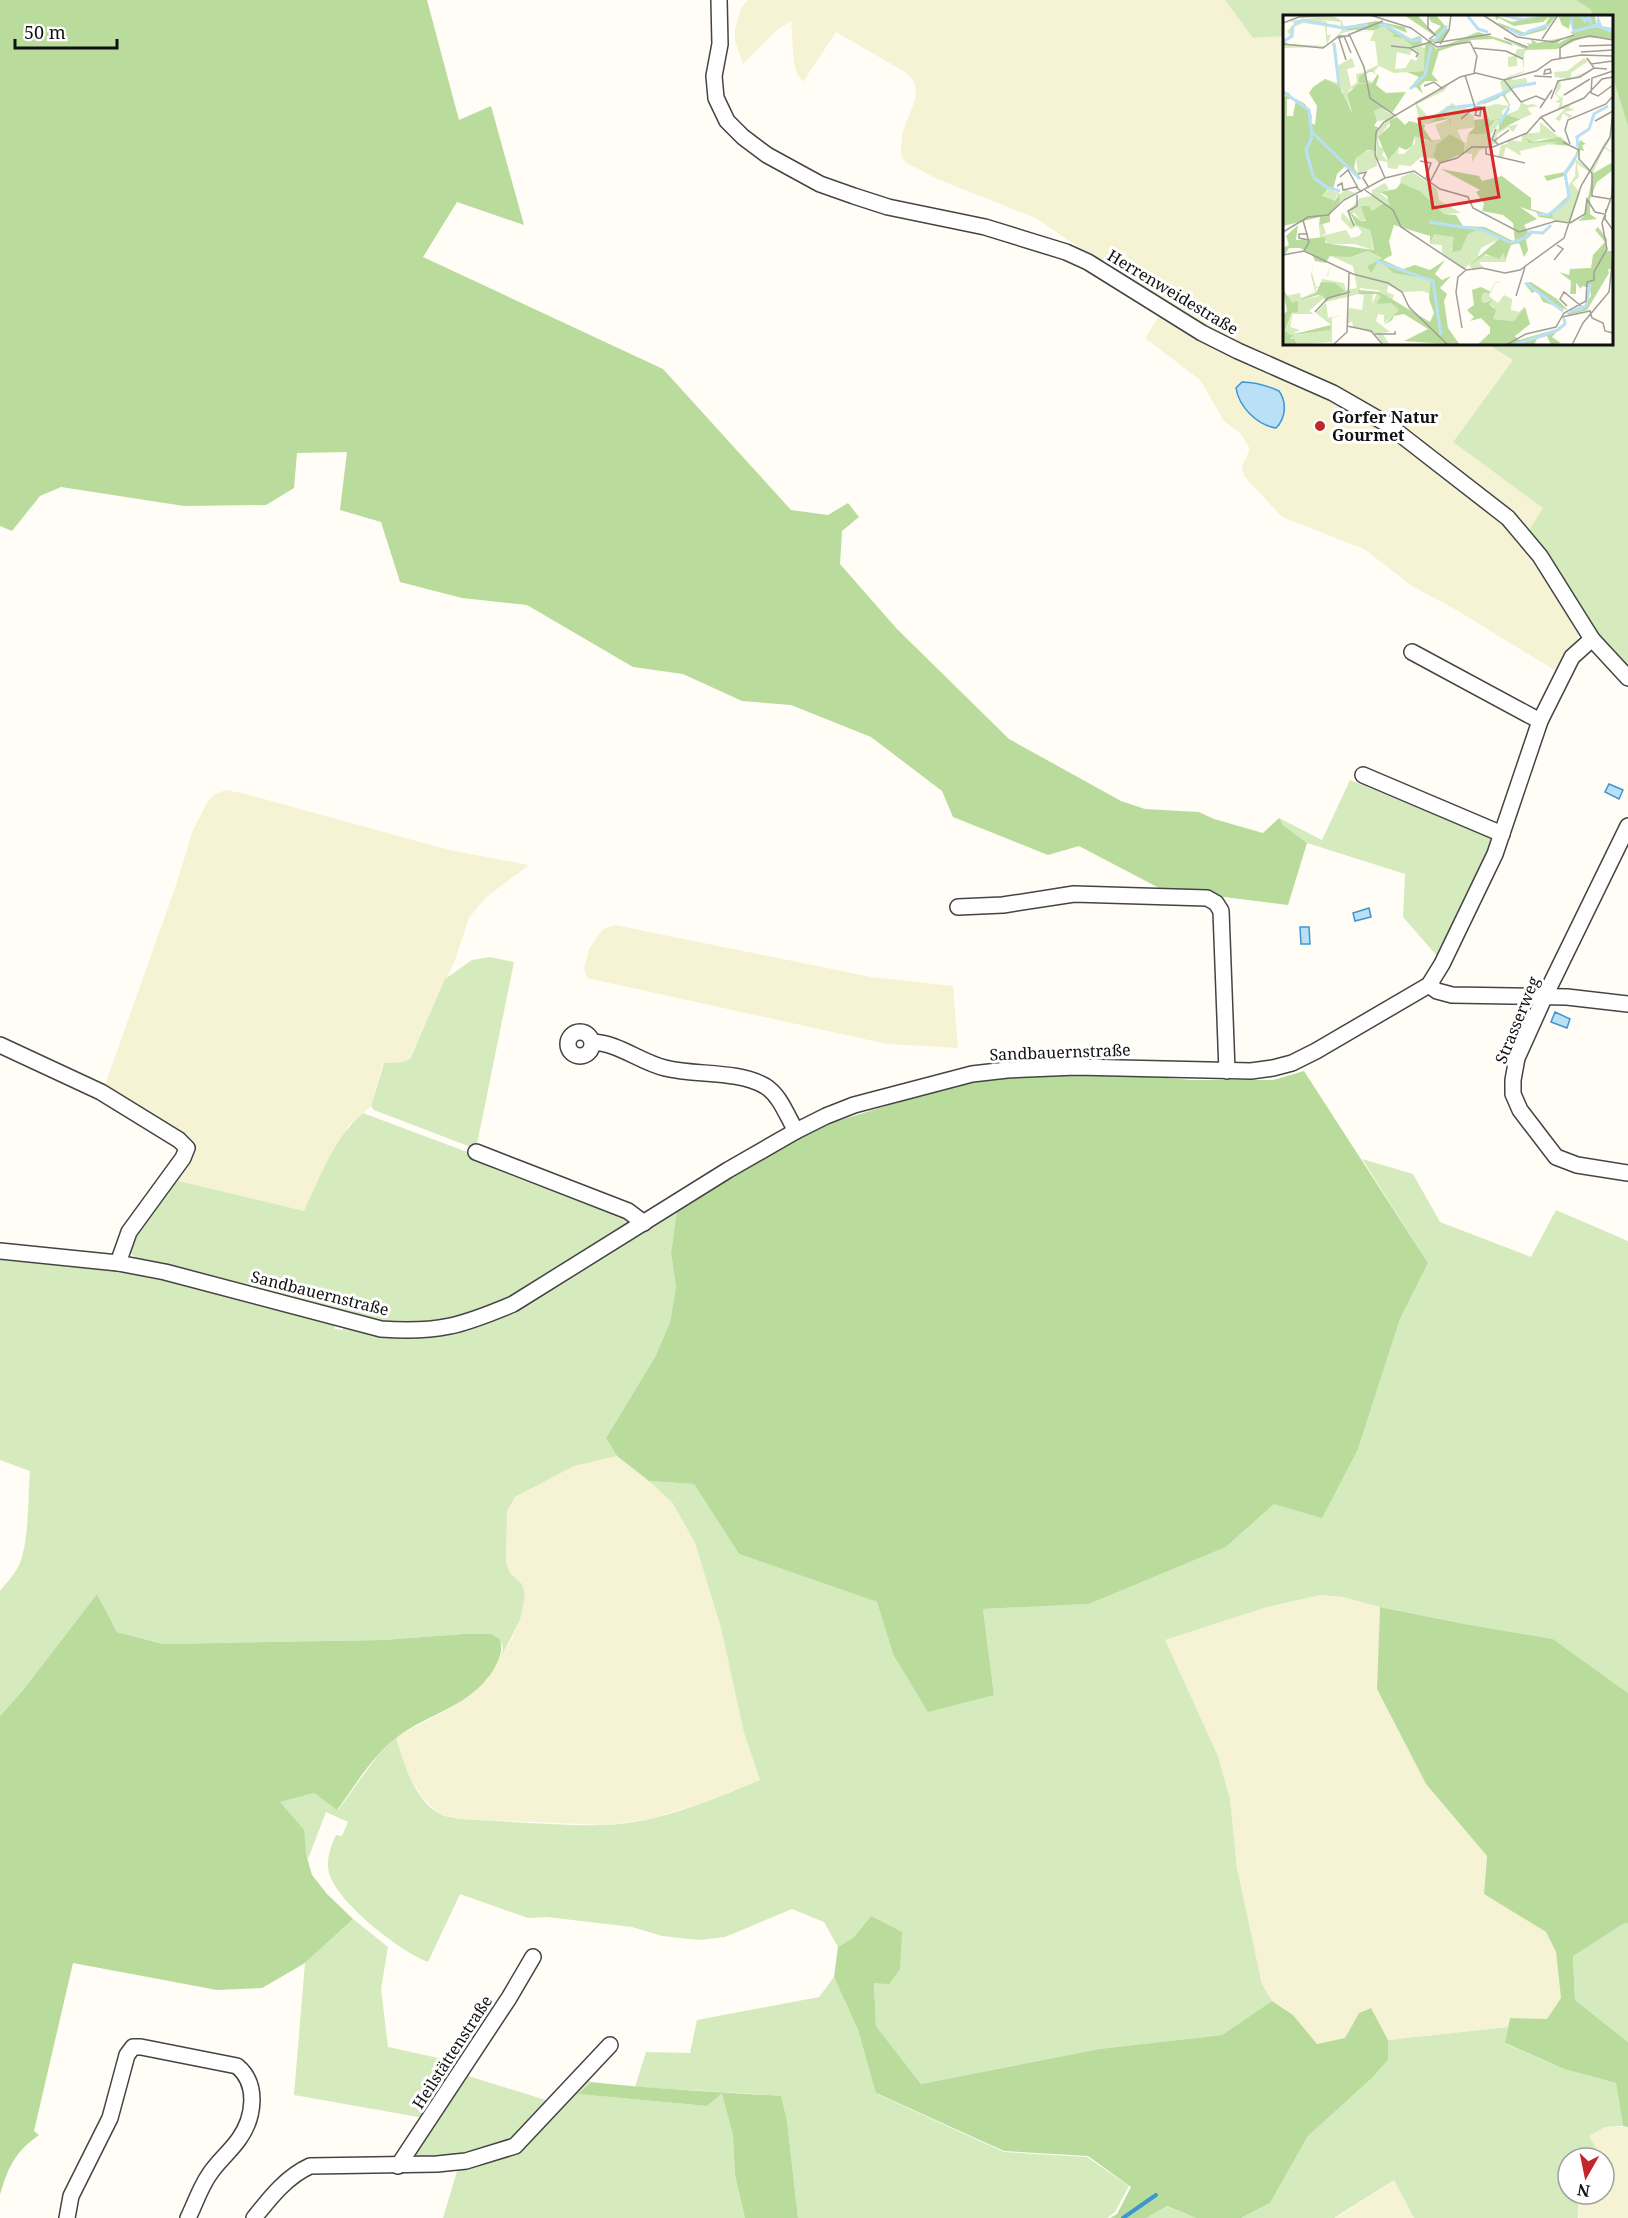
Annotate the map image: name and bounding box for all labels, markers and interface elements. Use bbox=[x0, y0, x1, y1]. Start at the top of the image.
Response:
scale bar bbox=[15, 12, 117, 50]
inset map bbox=[1283, 15, 1613, 345]
text: 50 m bbox=[24, 20, 66, 44]
street label: Herrenweidestraße bbox=[1103, 244, 1243, 340]
place label: Gorfer Natur Gourmet bbox=[1332, 406, 1439, 446]
marker: Gorfer Natur Gourmet bbox=[1313, 419, 1327, 433]
street label: Strasserweg bbox=[1490, 973, 1545, 1067]
street label: Sandbauernstraße bbox=[989, 1039, 1131, 1065]
street label: Sandbauernstraße bbox=[249, 1265, 391, 1321]
street label: Heilstättenstraße bbox=[407, 1991, 497, 2113]
north arrow bbox=[1556, 2146, 1616, 2206]
text: N bbox=[1575, 2179, 1592, 2203]

